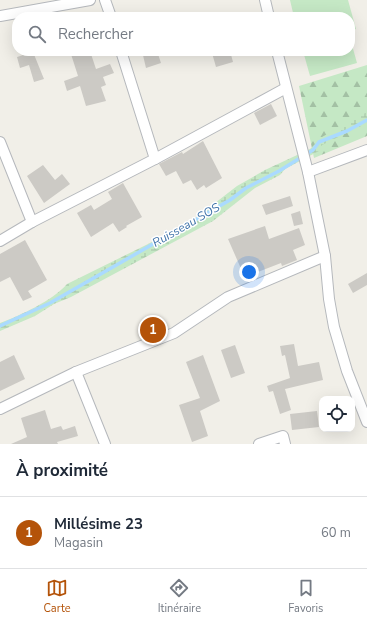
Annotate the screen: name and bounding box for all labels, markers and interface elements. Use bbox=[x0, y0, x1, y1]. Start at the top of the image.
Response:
search box bbox=[12, 12, 355, 56]
icon: search bbox=[26, 23, 48, 45]
text: Rechercher bbox=[58, 24, 133, 44]
water label: Ruisseau SOS bbox=[149, 199, 223, 251]
your location bbox=[239, 262, 259, 282]
pin: 1 bbox=[140, 315, 166, 345]
map controls bbox=[319, 396, 355, 432]
button: locate bbox=[319, 396, 355, 432]
text: À proximité bbox=[16, 459, 108, 482]
text: Millésime 23 bbox=[54, 514, 143, 534]
text: 1 bbox=[25, 524, 33, 542]
text: 60 m bbox=[321, 524, 351, 542]
text: Magasin bbox=[54, 534, 103, 552]
tab: Carte bbox=[44, 577, 71, 616]
tab: Itinéraire bbox=[158, 577, 201, 616]
tab: Favoris bbox=[288, 577, 323, 616]

